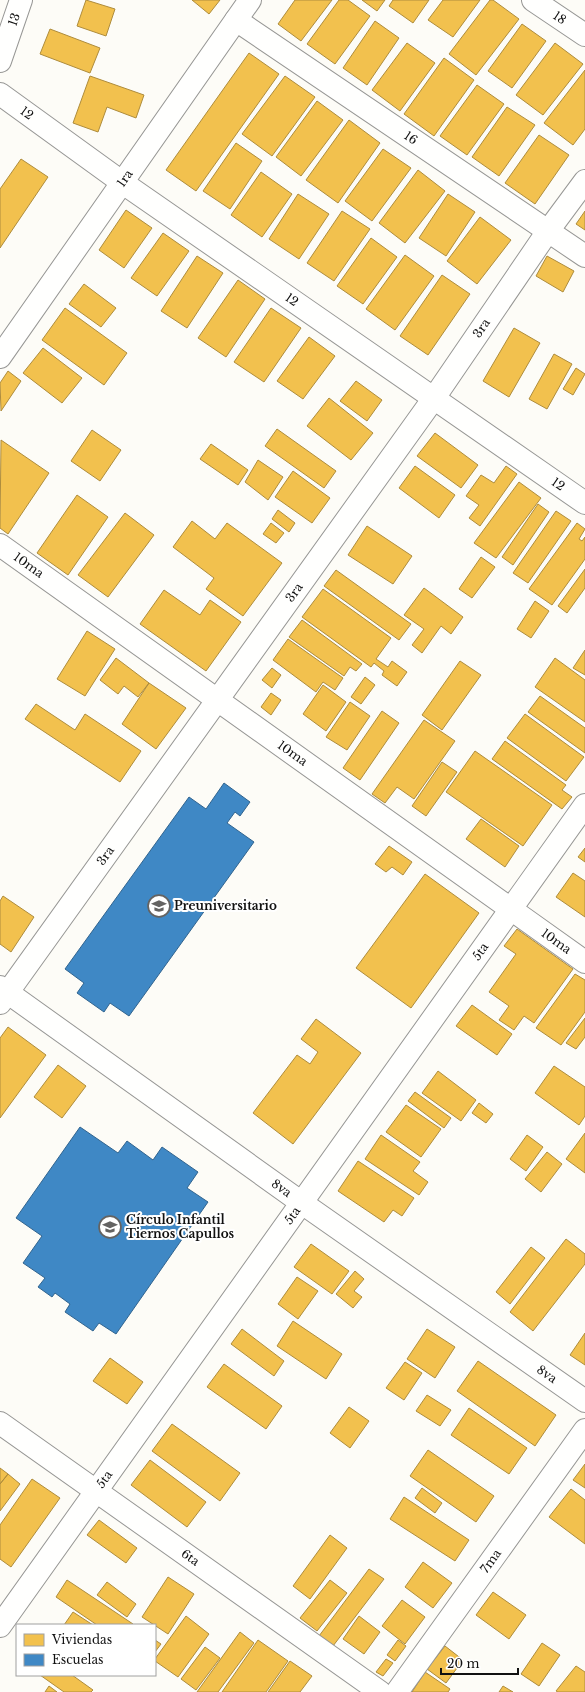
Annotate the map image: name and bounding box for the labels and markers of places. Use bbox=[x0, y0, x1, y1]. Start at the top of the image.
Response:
school or university icon: Preuniversitario bbox=[146, 893, 172, 919]
place label: Preuniversitario bbox=[174, 898, 277, 913]
place label: Círculo Infantil Tiernos Capullos bbox=[126, 1212, 235, 1241]
school or university icon: Círculo Infantil Tiernos Capullos bbox=[97, 1214, 123, 1240]

